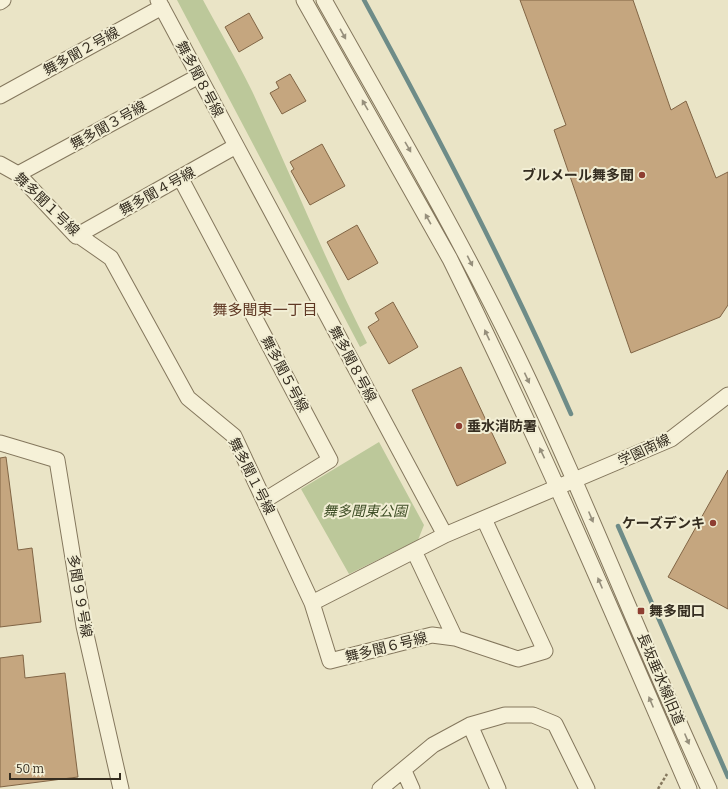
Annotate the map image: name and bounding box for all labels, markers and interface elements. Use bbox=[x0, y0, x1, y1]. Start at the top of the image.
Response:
street label: 舞多聞２号線 bbox=[40, 24, 122, 79]
one-way arrow bbox=[340, 28, 347, 40]
street label: 舞多聞８号線 bbox=[172, 38, 227, 120]
street label: 舞多聞３号線 bbox=[67, 98, 149, 153]
one-way arrow bbox=[361, 100, 368, 111]
one-way arrow bbox=[404, 141, 411, 153]
street label: 舞多聞４号線 bbox=[116, 164, 198, 219]
place label: ブルメール舞多聞 bbox=[522, 167, 634, 184]
street label: 舞多聞１号線 bbox=[11, 169, 83, 240]
marker: ブルメール舞多聞 bbox=[637, 170, 647, 180]
one-way arrow bbox=[424, 213, 431, 225]
one-way arrow bbox=[467, 255, 474, 267]
district label: 舞多聞東一丁目 bbox=[212, 301, 318, 319]
street label: 舞多聞８号線 bbox=[325, 323, 380, 405]
one-way arrow bbox=[484, 329, 490, 341]
street label: 舞多聞５号線 bbox=[257, 333, 312, 415]
one-way arrow bbox=[524, 372, 530, 383]
place label: 垂水消防署 bbox=[467, 418, 537, 435]
marker: 垂水消防署 bbox=[454, 421, 464, 431]
street label: 学園南線 bbox=[615, 431, 673, 470]
street label: 舞多聞１号線 bbox=[225, 435, 278, 518]
one-way arrow bbox=[539, 447, 545, 458]
park label: 舞多聞東公園 bbox=[323, 503, 409, 520]
one-way arrow bbox=[588, 511, 594, 523]
place label: ケーズデンキ bbox=[622, 515, 705, 532]
marker: ケーズデンキ bbox=[708, 518, 718, 528]
street label: 多聞９９号線 bbox=[64, 553, 95, 639]
one-way arrow bbox=[596, 576, 602, 588]
place label: 舞多聞口 bbox=[649, 603, 705, 620]
marker: 舞多聞口 bbox=[636, 606, 646, 616]
street label: 舞多聞６号線 bbox=[343, 629, 429, 666]
street label: 長坂垂水線旧道 bbox=[634, 631, 688, 728]
one-way arrow bbox=[648, 695, 654, 707]
one-way arrow bbox=[684, 733, 690, 744]
scale bar bbox=[10, 755, 120, 781]
text: 50 m bbox=[16, 762, 45, 776]

